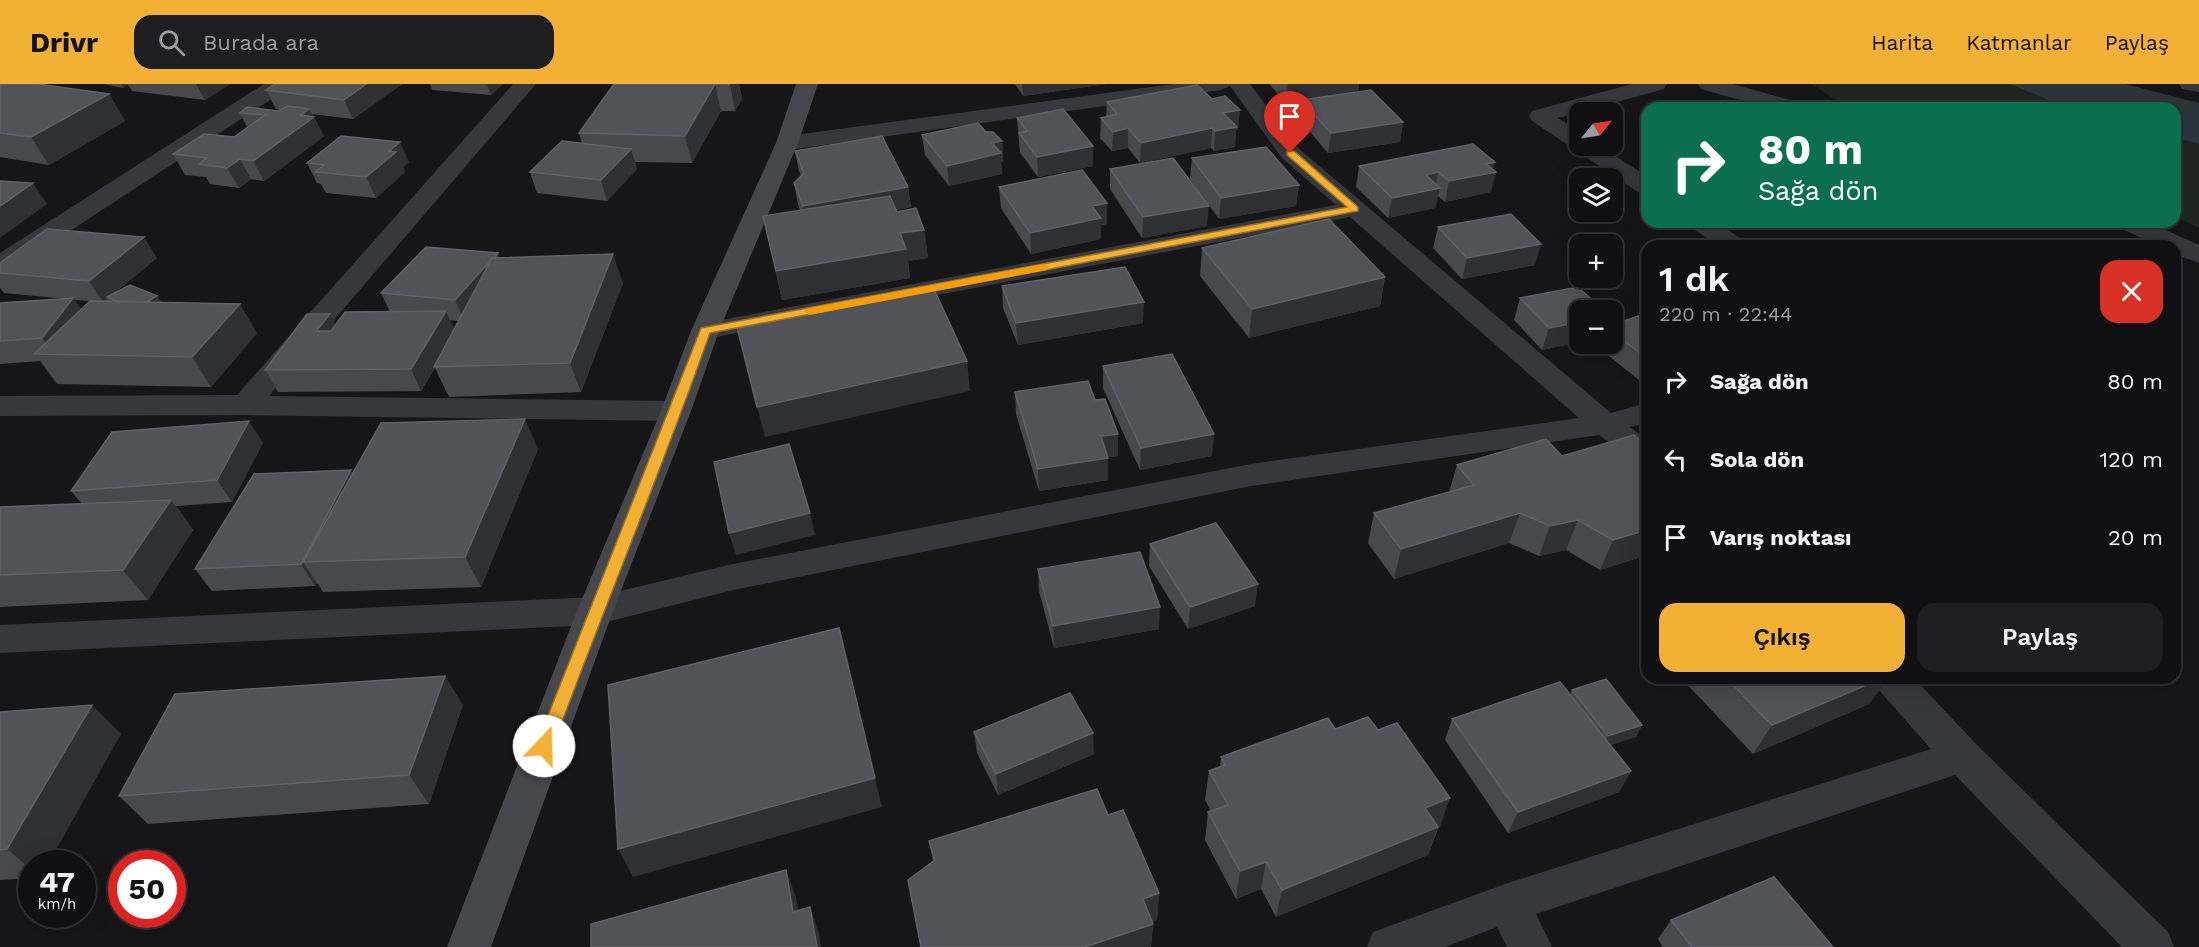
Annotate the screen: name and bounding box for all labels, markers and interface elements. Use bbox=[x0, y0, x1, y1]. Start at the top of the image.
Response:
search box bbox=[134, 15, 554, 69]
text: Drivr bbox=[30, 26, 98, 59]
icon: search bbox=[155, 26, 188, 59]
text: Burada ara bbox=[203, 30, 319, 55]
text: Harita bbox=[1871, 30, 1933, 55]
text: Katmanlar bbox=[1966, 30, 2072, 55]
text: Paylaş bbox=[2105, 30, 2169, 55]
pin bbox=[1264, 91, 1315, 153]
icon: arrive bbox=[1273, 100, 1306, 133]
north arrow bbox=[1569, 102, 1623, 156]
map controls bbox=[1569, 102, 1623, 354]
text: 80 m bbox=[1758, 125, 1863, 174]
icon: right bbox=[1659, 126, 1737, 204]
button: layers bbox=[1569, 168, 1623, 222]
text: Sağa dön bbox=[1758, 175, 1878, 207]
button: + bbox=[1569, 234, 1623, 288]
text: 1 dk bbox=[1659, 258, 1729, 300]
button: close bbox=[2100, 260, 2163, 323]
button: − bbox=[1569, 300, 1623, 354]
text: 220 m · 22:44 bbox=[1659, 302, 1792, 326]
icon: right bbox=[1659, 365, 1692, 398]
text: Sağa dön bbox=[1710, 369, 1809, 394]
text: 80 m bbox=[2107, 369, 2163, 394]
icon: left bbox=[1659, 443, 1692, 476]
text: Sola dön bbox=[1710, 447, 1804, 472]
text: 120 m bbox=[2099, 447, 2163, 472]
icon: arrive bbox=[1659, 521, 1692, 554]
text: Varış noktası bbox=[1710, 525, 1852, 550]
text: 20 m bbox=[2108, 525, 2163, 550]
button: Çıkış bbox=[1659, 603, 1905, 672]
button: Paylaş bbox=[1917, 603, 2163, 672]
position arrow bbox=[512, 714, 576, 778]
speed limit sign: 50 bbox=[108, 850, 186, 928]
text: 47 bbox=[39, 864, 75, 899]
text: km/h bbox=[38, 895, 76, 913]

